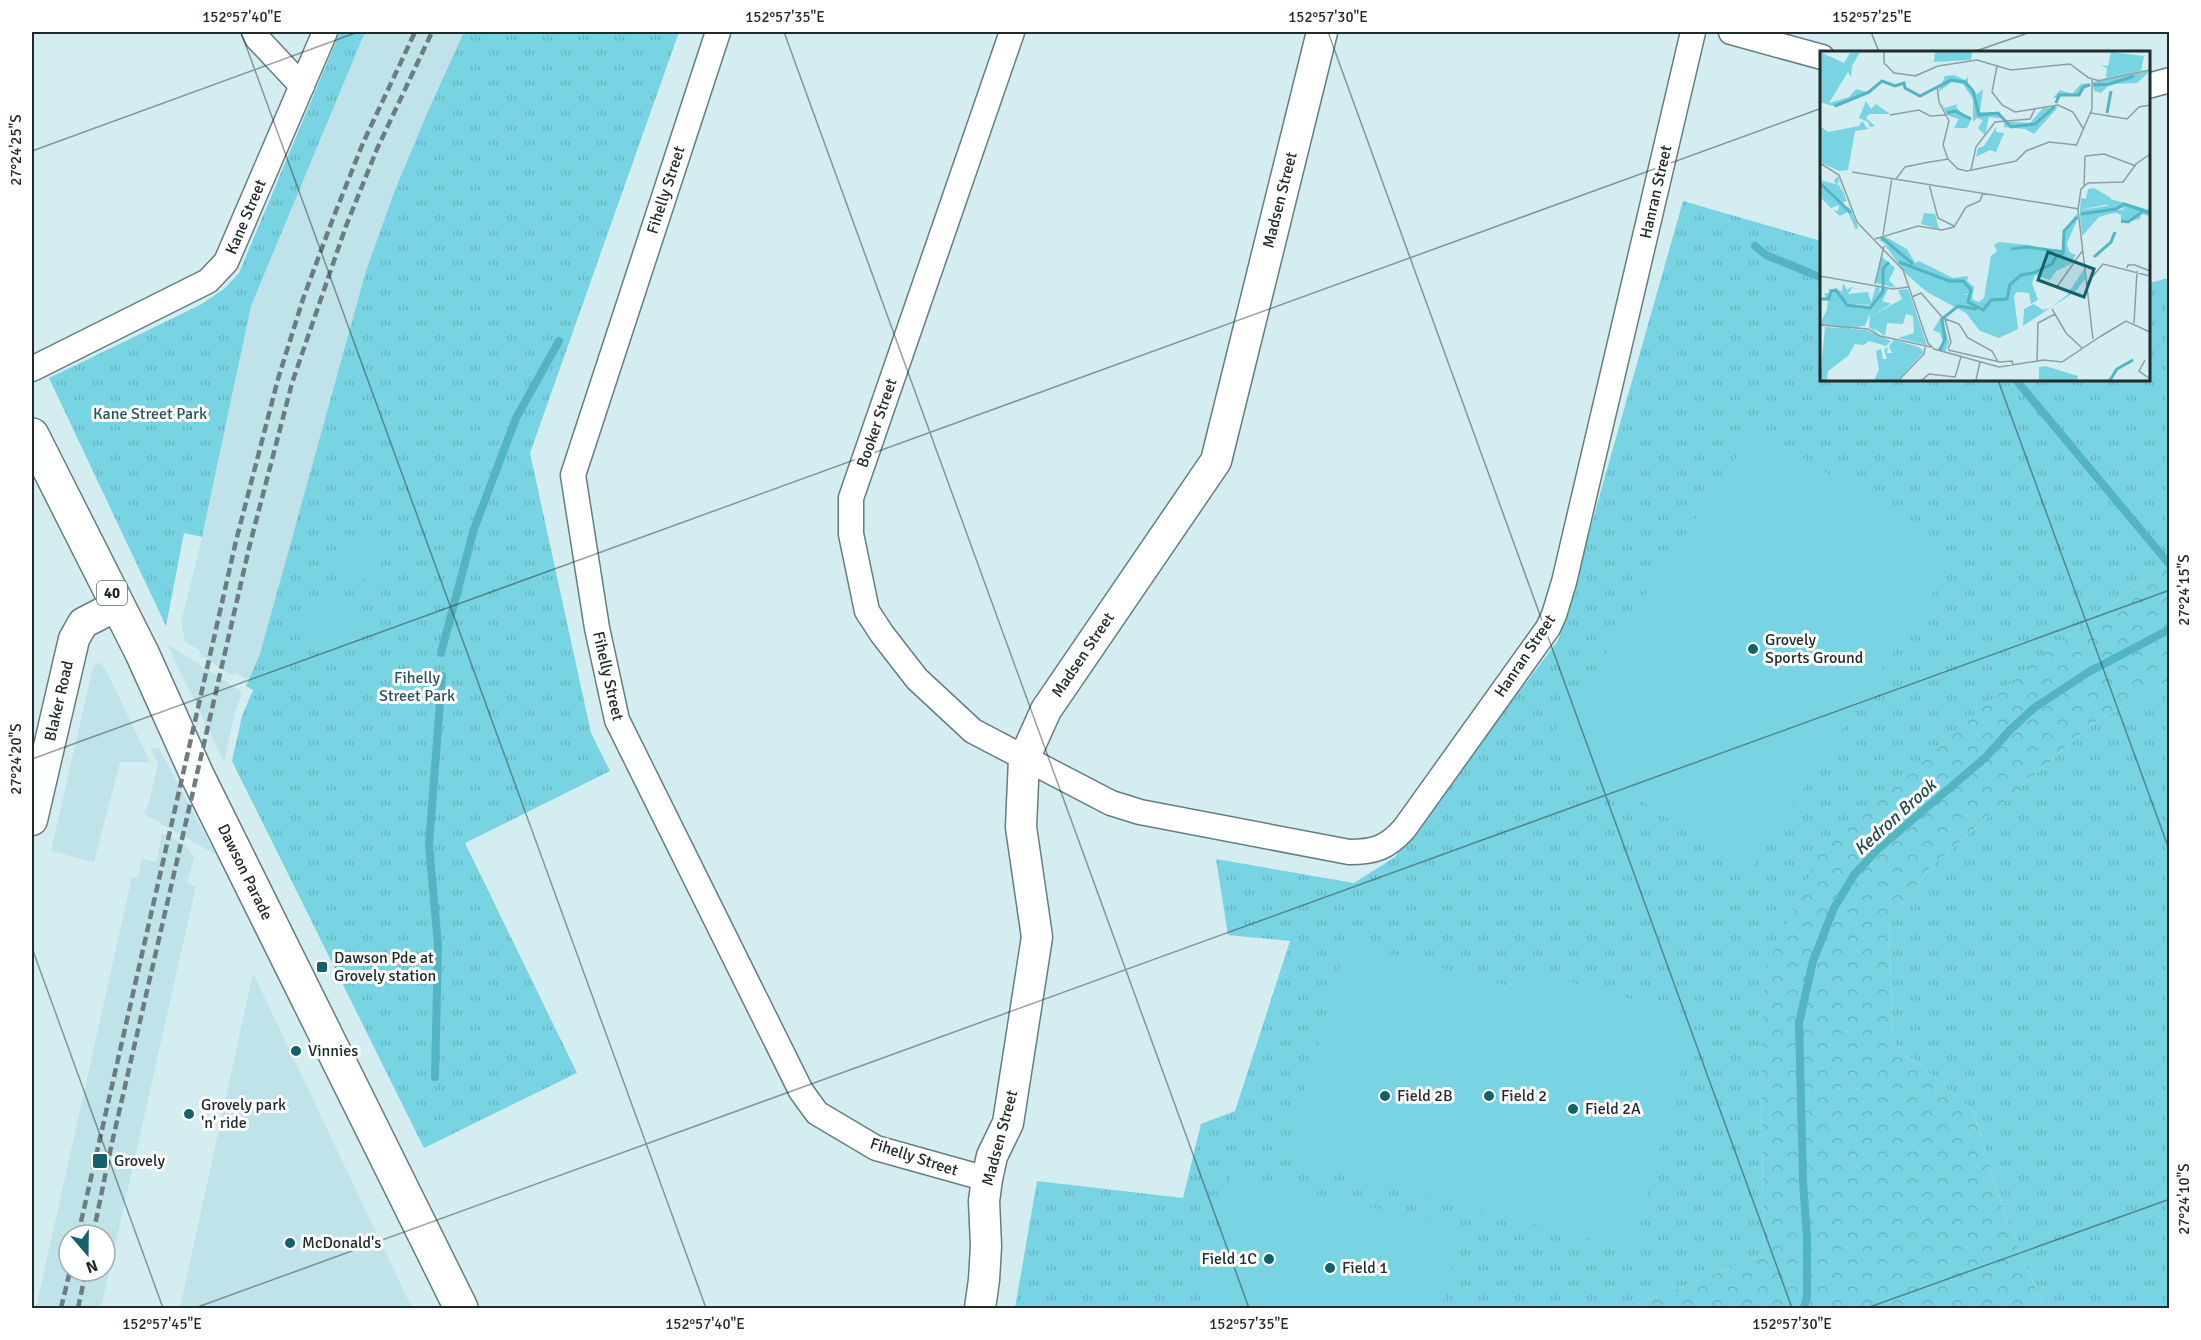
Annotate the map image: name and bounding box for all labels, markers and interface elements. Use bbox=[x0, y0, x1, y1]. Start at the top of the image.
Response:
text: 152°57'40"E bbox=[202, 8, 282, 26]
text: 152°57'35"E bbox=[745, 8, 825, 26]
text: 152°57'30"E bbox=[1288, 8, 1368, 26]
text: 152°57'25"E bbox=[1832, 8, 1912, 26]
inset map bbox=[1820, 51, 2150, 381]
text: 27°24'25"S bbox=[7, 114, 25, 186]
street label: Fihelly Street bbox=[642, 143, 690, 236]
street label: Hanran Street bbox=[1636, 143, 1677, 241]
street label: Madsen Street bbox=[1258, 149, 1302, 250]
street label: Kane Street bbox=[221, 176, 271, 258]
street label: Booker Street bbox=[852, 375, 902, 470]
park label: Kane Street Park bbox=[93, 404, 207, 424]
text: 27°24'15"S bbox=[2175, 554, 2193, 626]
road number: 40 bbox=[97, 581, 127, 605]
street label: Madsen Street bbox=[1047, 608, 1119, 701]
street label: Hanran Street bbox=[1490, 611, 1560, 701]
street label: Fihelly Street bbox=[588, 629, 628, 723]
place label: Grovely Sports Ground bbox=[1765, 630, 1863, 668]
marker: Grovely Sports Ground bbox=[1746, 642, 1760, 656]
street label: Blaker Road bbox=[40, 659, 78, 743]
park label: Fihelly Street Park bbox=[379, 668, 455, 706]
text: 27°24'20"S bbox=[7, 723, 25, 795]
water label: Kedron Brook bbox=[1849, 773, 1942, 860]
street label: Dawson Parade bbox=[213, 821, 277, 923]
place label: Dawson Pde at Grovely station bbox=[334, 948, 436, 986]
marker: Dawson Pde at Grovely station bbox=[315, 960, 329, 974]
place label: Vinnies bbox=[308, 1041, 358, 1061]
marker: Vinnies bbox=[289, 1044, 303, 1058]
place label: Field 2B bbox=[1397, 1086, 1453, 1106]
place label: Field 2 bbox=[1501, 1086, 1547, 1106]
street label: Madsen Street bbox=[978, 1088, 1022, 1188]
marker: Field 2B bbox=[1378, 1089, 1392, 1103]
marker: Field 2 bbox=[1482, 1089, 1496, 1103]
place label: Grovely park 'n' ride bbox=[201, 1095, 286, 1133]
place label: Field 2A bbox=[1585, 1099, 1641, 1119]
marker: Field 2A bbox=[1566, 1102, 1580, 1116]
marker: Grovely park 'n' ride bbox=[182, 1107, 196, 1121]
street label: Fihelly Street bbox=[868, 1133, 961, 1181]
place label: Grovely bbox=[114, 1151, 166, 1171]
marker: Grovely bbox=[91, 1152, 109, 1170]
text: 27°24'10"S bbox=[2175, 1163, 2193, 1235]
north arrow bbox=[57, 1223, 117, 1283]
place label: McDonald's bbox=[302, 1233, 381, 1253]
marker: McDonald's bbox=[283, 1236, 297, 1250]
place label: Field 1C bbox=[1201, 1249, 1257, 1269]
marker: Field 1C bbox=[1262, 1252, 1276, 1266]
text: N bbox=[83, 1255, 100, 1277]
place label: Field 1 bbox=[1342, 1258, 1388, 1278]
marker: Field 1 bbox=[1323, 1261, 1337, 1275]
text: 152°57'45"E bbox=[122, 1315, 202, 1333]
text: 152°57'40"E bbox=[665, 1315, 745, 1333]
text: 152°57'35"E bbox=[1209, 1315, 1289, 1333]
text: 152°57'30"E bbox=[1752, 1315, 1832, 1333]

